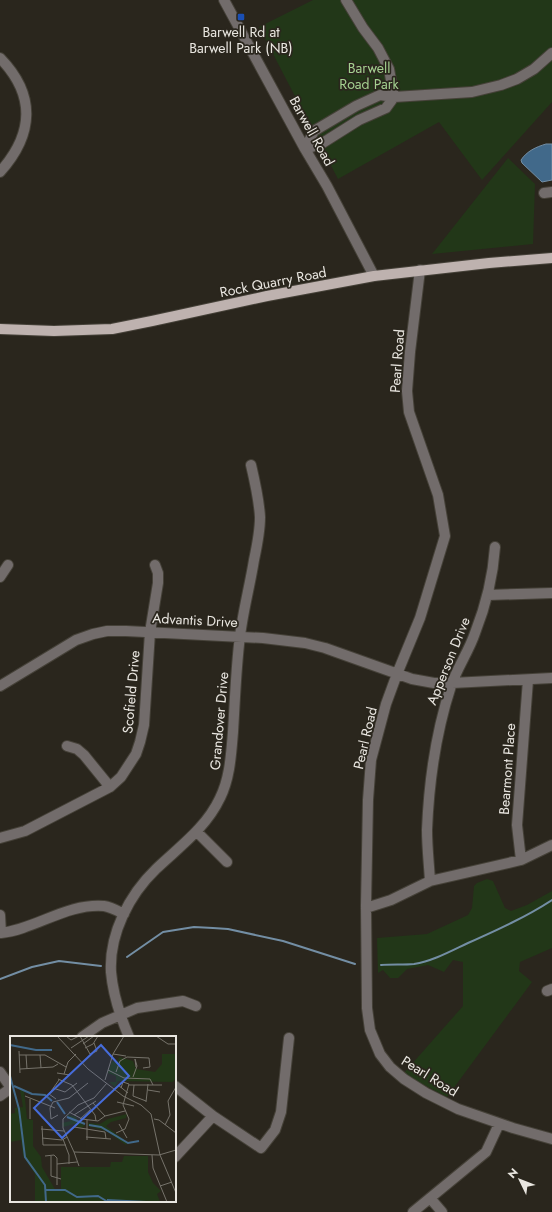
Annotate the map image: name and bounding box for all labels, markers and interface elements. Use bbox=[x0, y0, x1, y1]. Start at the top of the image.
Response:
marker: Barwell Rd at Barwell Park (NB) bbox=[236, 12, 246, 22]
place label: Barwell Rd at Barwell Park (NB) bbox=[189, 22, 293, 58]
park label: Barwell Road Park bbox=[339, 58, 400, 94]
street label: Barwell Road bbox=[285, 92, 339, 170]
street label: Rock Quarry Road bbox=[218, 262, 328, 302]
street label: Pearl Road bbox=[385, 329, 409, 393]
street label: Advantis Drive bbox=[152, 608, 238, 632]
street label: Apperson Drive bbox=[421, 614, 475, 708]
street label: Scofield Drive bbox=[117, 650, 145, 734]
street label: Grandover Drive bbox=[205, 671, 233, 771]
street label: Pearl Road bbox=[348, 705, 382, 771]
street label: Bearmont Place bbox=[494, 723, 520, 815]
inset map bbox=[10, 1036, 176, 1202]
street label: Pearl Road bbox=[398, 1051, 462, 1101]
north arrow bbox=[500, 1160, 540, 1200]
text: N bbox=[504, 1165, 522, 1182]

